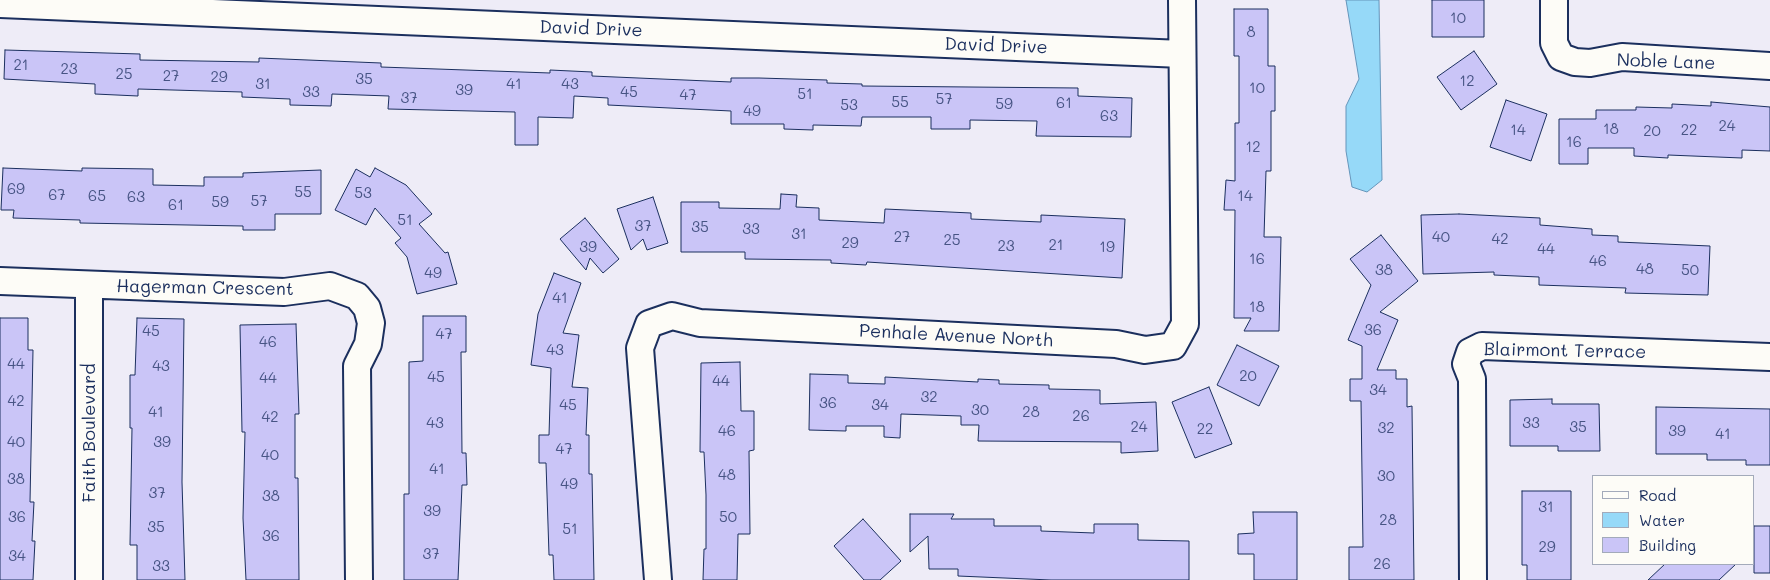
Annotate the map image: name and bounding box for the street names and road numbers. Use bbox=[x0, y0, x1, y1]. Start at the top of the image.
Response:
street label: David Drive bbox=[539, 16, 643, 42]
street label: David Drive bbox=[944, 33, 1048, 59]
street label: Noble Lane bbox=[1616, 49, 1716, 75]
street label: Hagerman Crescent bbox=[116, 276, 294, 300]
street label: Penhale Avenue North bbox=[859, 320, 1053, 352]
street label: Blairmont Terrace bbox=[1484, 339, 1646, 363]
street label: Faith Boulevard bbox=[78, 363, 100, 503]

